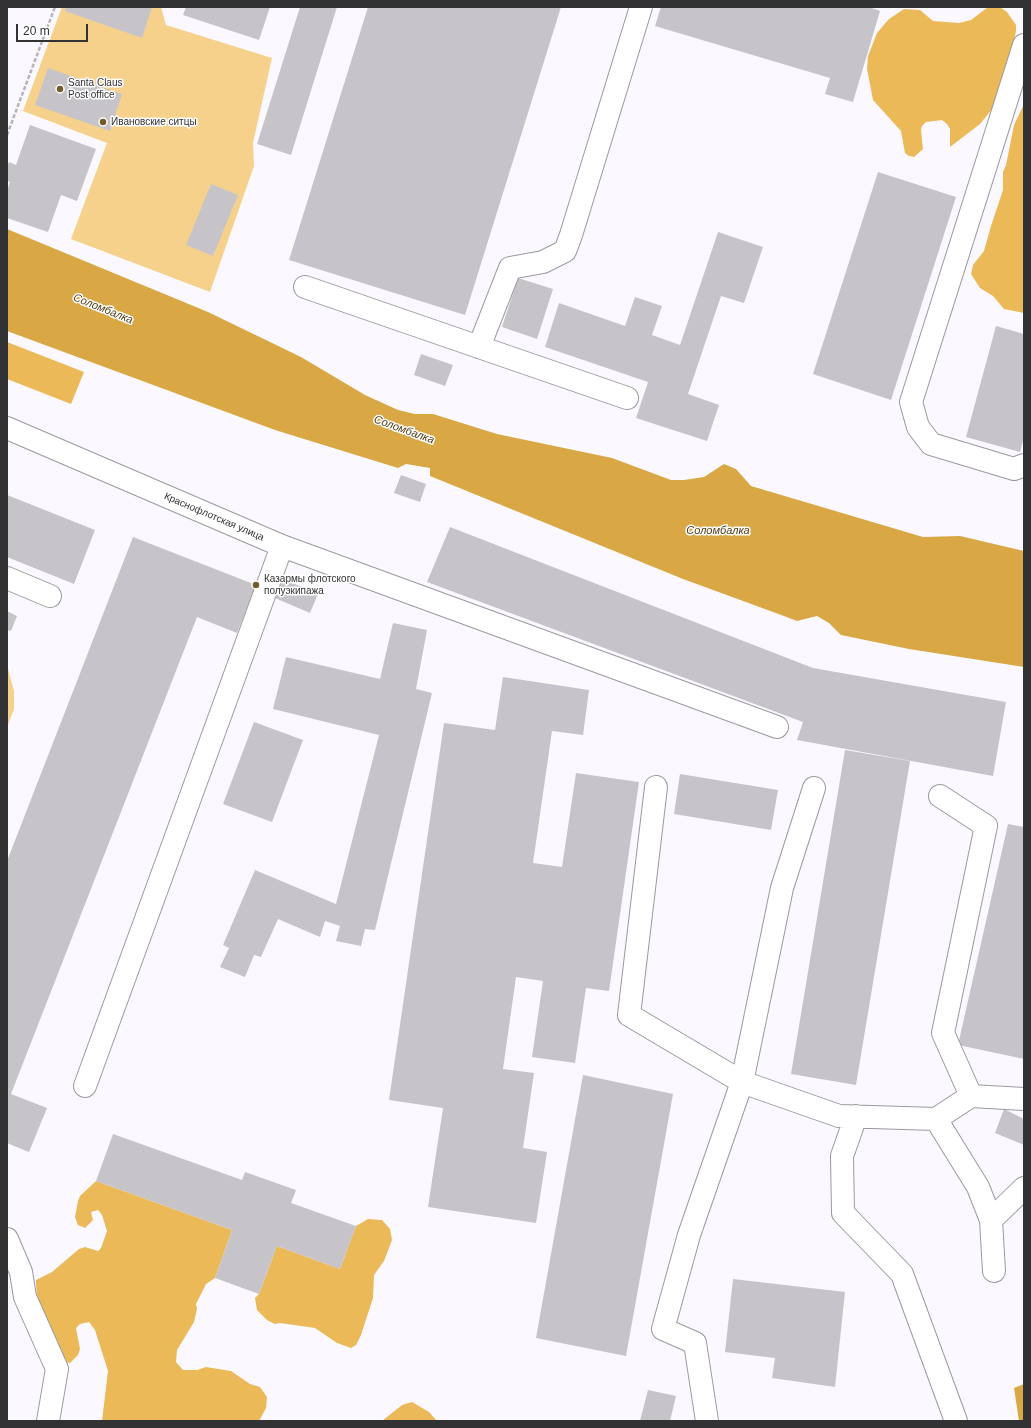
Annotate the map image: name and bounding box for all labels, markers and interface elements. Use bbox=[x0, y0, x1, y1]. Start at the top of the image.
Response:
scale bar bbox=[18, 16, 90, 42]
text: 20 m bbox=[23, 24, 50, 38]
place label: Santa Claus Post office bbox=[68, 77, 122, 100]
marker: Santa Claus Post office bbox=[55, 84, 65, 94]
place label: Ивановские ситцы bbox=[111, 116, 197, 128]
marker: Ивановские ситцы bbox=[98, 117, 108, 127]
water label: Соломбалка bbox=[71, 291, 135, 327]
water label: Соломбалка bbox=[372, 413, 436, 447]
street label: Краснофлотская улица bbox=[162, 490, 266, 544]
water label: Соломбалка bbox=[686, 524, 750, 538]
place label: Казармы флотского полуэкипажа bbox=[264, 573, 356, 596]
marker: Казармы флотского полуэкипажа bbox=[251, 580, 261, 590]

